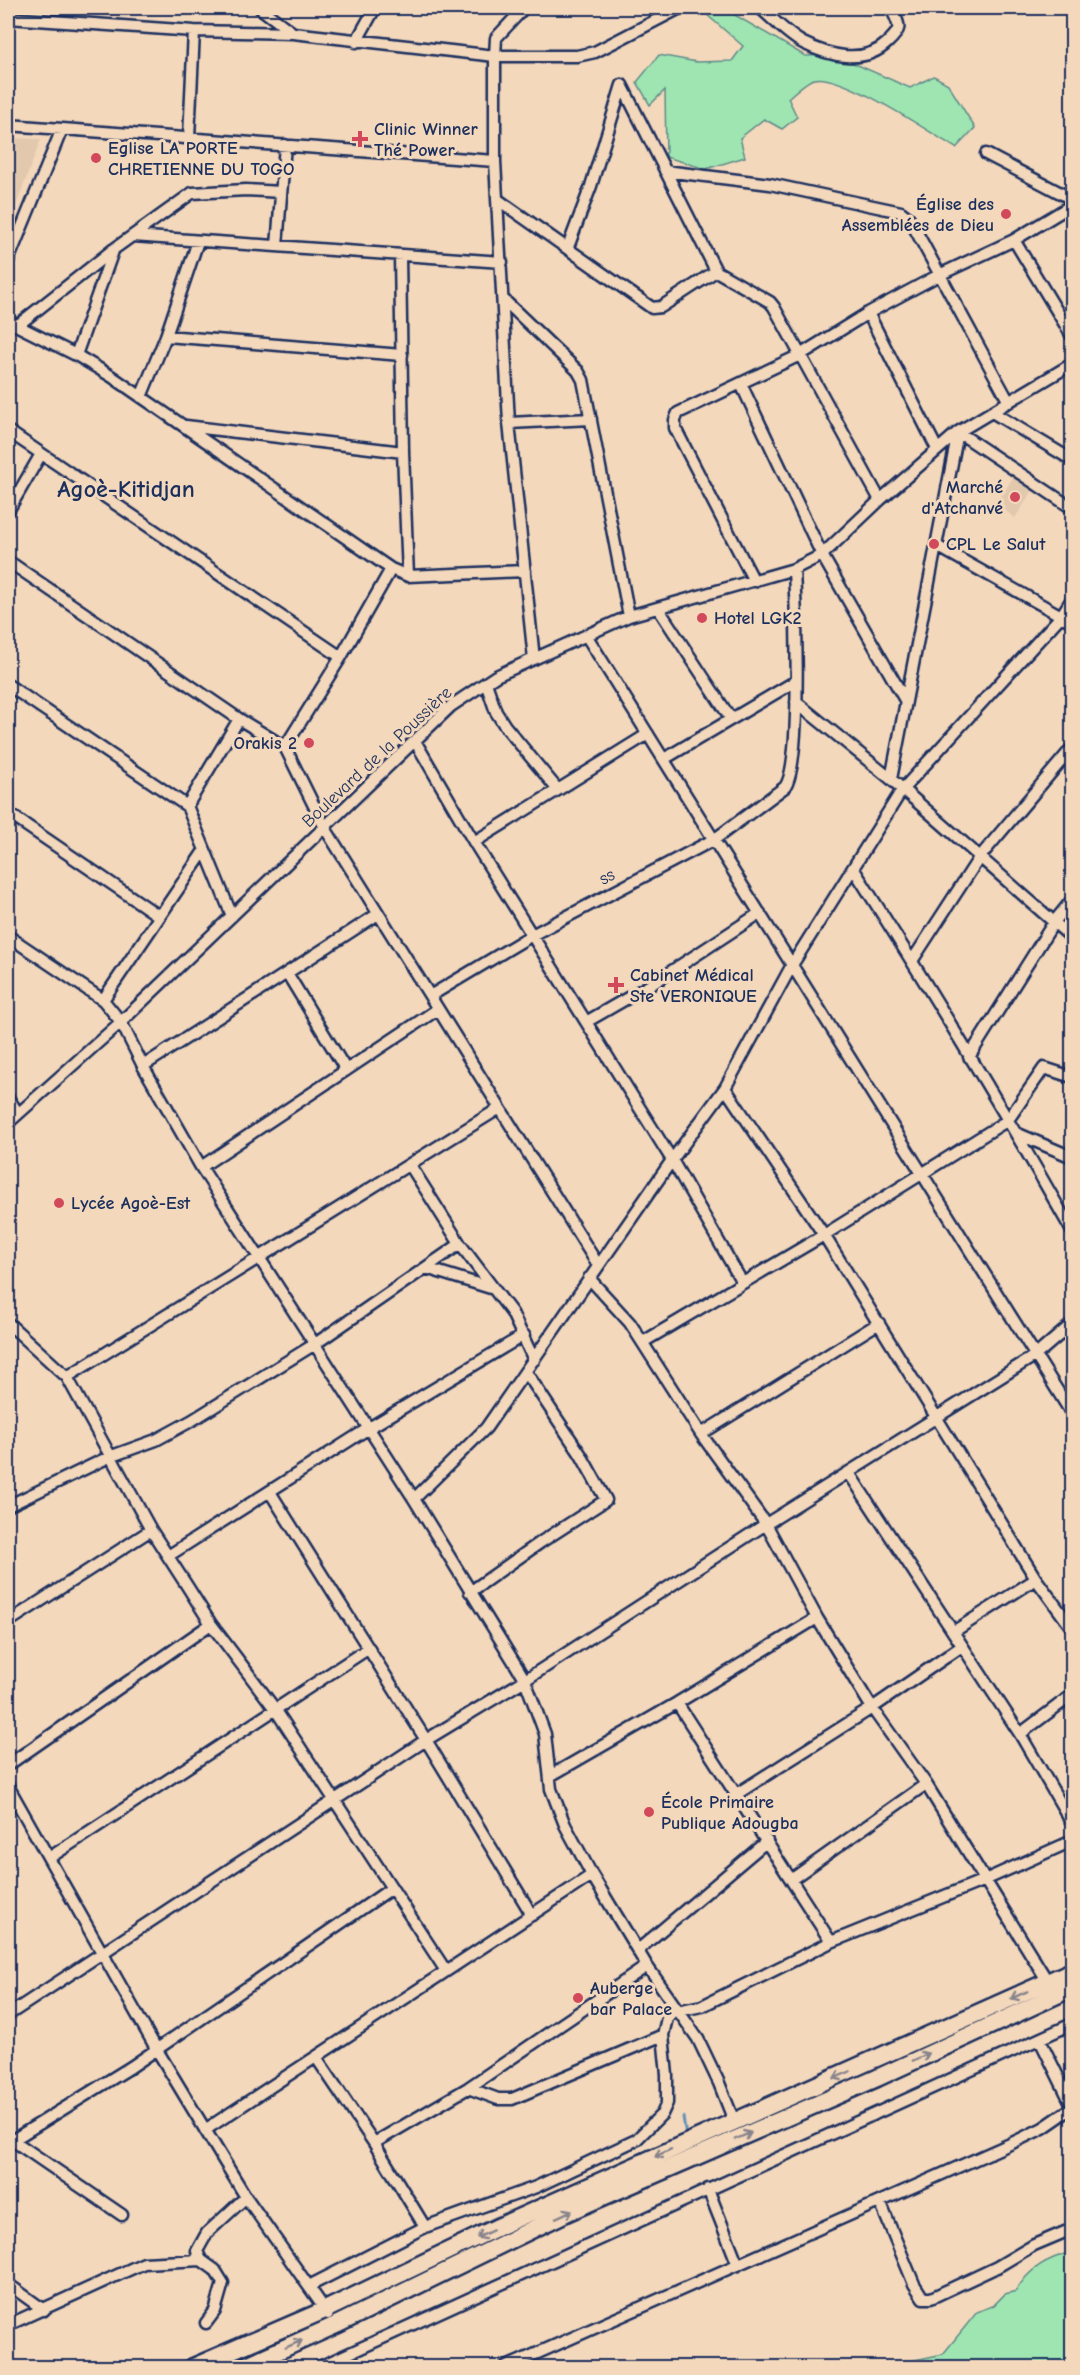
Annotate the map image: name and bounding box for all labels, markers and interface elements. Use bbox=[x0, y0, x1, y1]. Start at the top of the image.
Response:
place label: Clinic Winner Thé Power bbox=[374, 119, 478, 161]
marker: Clinic Winner Thé Power bbox=[351, 130, 369, 148]
place label: Eglise LA PORTE CHRETIENNE DU TOGO bbox=[108, 138, 294, 180]
marker: Eglise LA PORTE CHRETIENNE DU TOGO bbox=[89, 151, 103, 165]
place label: Église des Assemblées de Dieu bbox=[842, 193, 994, 236]
marker: Église des Assemblées de Dieu bbox=[999, 207, 1013, 221]
district label: Agoè-Kitidjan bbox=[57, 475, 195, 503]
place label: Marché d'Atchanvé bbox=[921, 477, 1003, 519]
marker: Marché d'Atchanvé bbox=[1008, 490, 1022, 504]
place label: CPL Le Salut bbox=[946, 534, 1046, 555]
marker: CPL Le Salut bbox=[927, 537, 941, 551]
place label: Hotel LGK2 bbox=[714, 608, 801, 629]
marker: Hotel LGK2 bbox=[695, 611, 709, 625]
street label: Boulevard de la Poussière bbox=[298, 682, 456, 832]
place label: Orakis 2 bbox=[233, 733, 297, 754]
marker: Orakis 2 bbox=[302, 736, 316, 750]
street label: ss bbox=[595, 864, 619, 890]
place label: Cabinet Médical Ste VERONIQUE bbox=[630, 965, 757, 1007]
marker: Cabinet Médical Ste VERONIQUE bbox=[607, 976, 625, 994]
place label: Lycée Agoè-Est bbox=[71, 1193, 191, 1214]
marker: Lycée Agoè-Est bbox=[52, 1196, 66, 1210]
place label: École Primaire Publique Adougba bbox=[661, 1791, 799, 1834]
marker: École Primaire Publique Adougba bbox=[642, 1805, 656, 1819]
place label: Auberge bar Palace bbox=[590, 1978, 672, 2020]
one-way arrow bbox=[1011, 1990, 1029, 2001]
marker: Auberge bar Palace bbox=[571, 1991, 585, 2005]
one-way arrow bbox=[912, 2051, 930, 2063]
one-way arrow bbox=[833, 2070, 851, 2081]
one-way arrow bbox=[733, 2130, 752, 2141]
one-way arrow bbox=[654, 2148, 672, 2159]
one-way arrow bbox=[555, 2208, 573, 2219]
one-way arrow bbox=[477, 2228, 495, 2240]
one-way arrow bbox=[284, 2337, 302, 2349]

